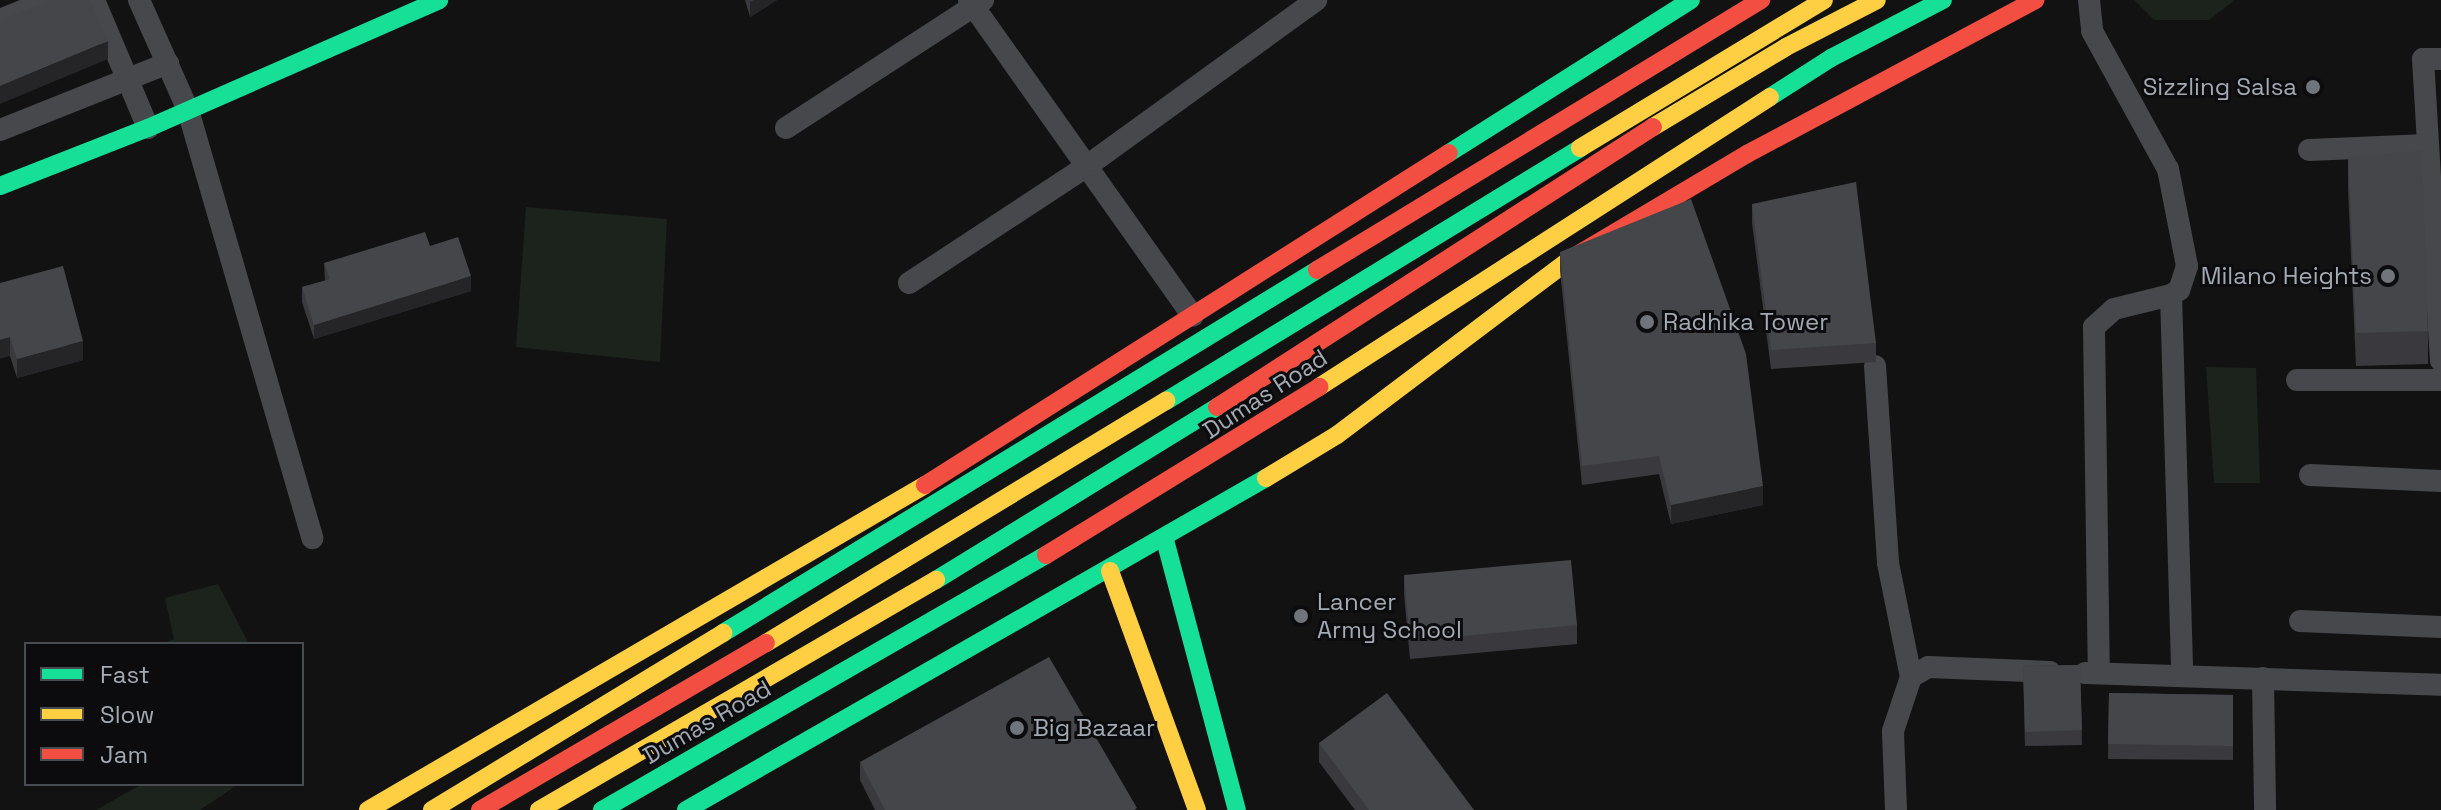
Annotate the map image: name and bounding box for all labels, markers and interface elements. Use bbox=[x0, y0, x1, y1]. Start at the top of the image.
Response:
place label: Sizzling Salsa bbox=[2143, 73, 2297, 101]
marker: Sizzling Salsa bbox=[2304, 78, 2322, 96]
place label: Milano Heights bbox=[2201, 262, 2372, 290]
marker: Milano Heights bbox=[2379, 267, 2397, 285]
place label: Radhika Tower bbox=[1663, 308, 1829, 336]
marker: Radhika Tower bbox=[1638, 313, 1656, 331]
street label: Dumas Road bbox=[1197, 343, 1333, 445]
place label: Lancer Army School bbox=[1317, 588, 1462, 644]
marker: Lancer Army School bbox=[1292, 607, 1310, 625]
legend bbox=[24, 642, 304, 786]
text: Fast bbox=[100, 659, 150, 690]
street label: Dumas Road bbox=[638, 674, 776, 770]
text: Slow bbox=[100, 699, 154, 730]
place label: Big Bazaar bbox=[1033, 714, 1155, 742]
marker: Big Bazaar bbox=[1008, 719, 1026, 737]
text: Jam bbox=[100, 739, 148, 770]

